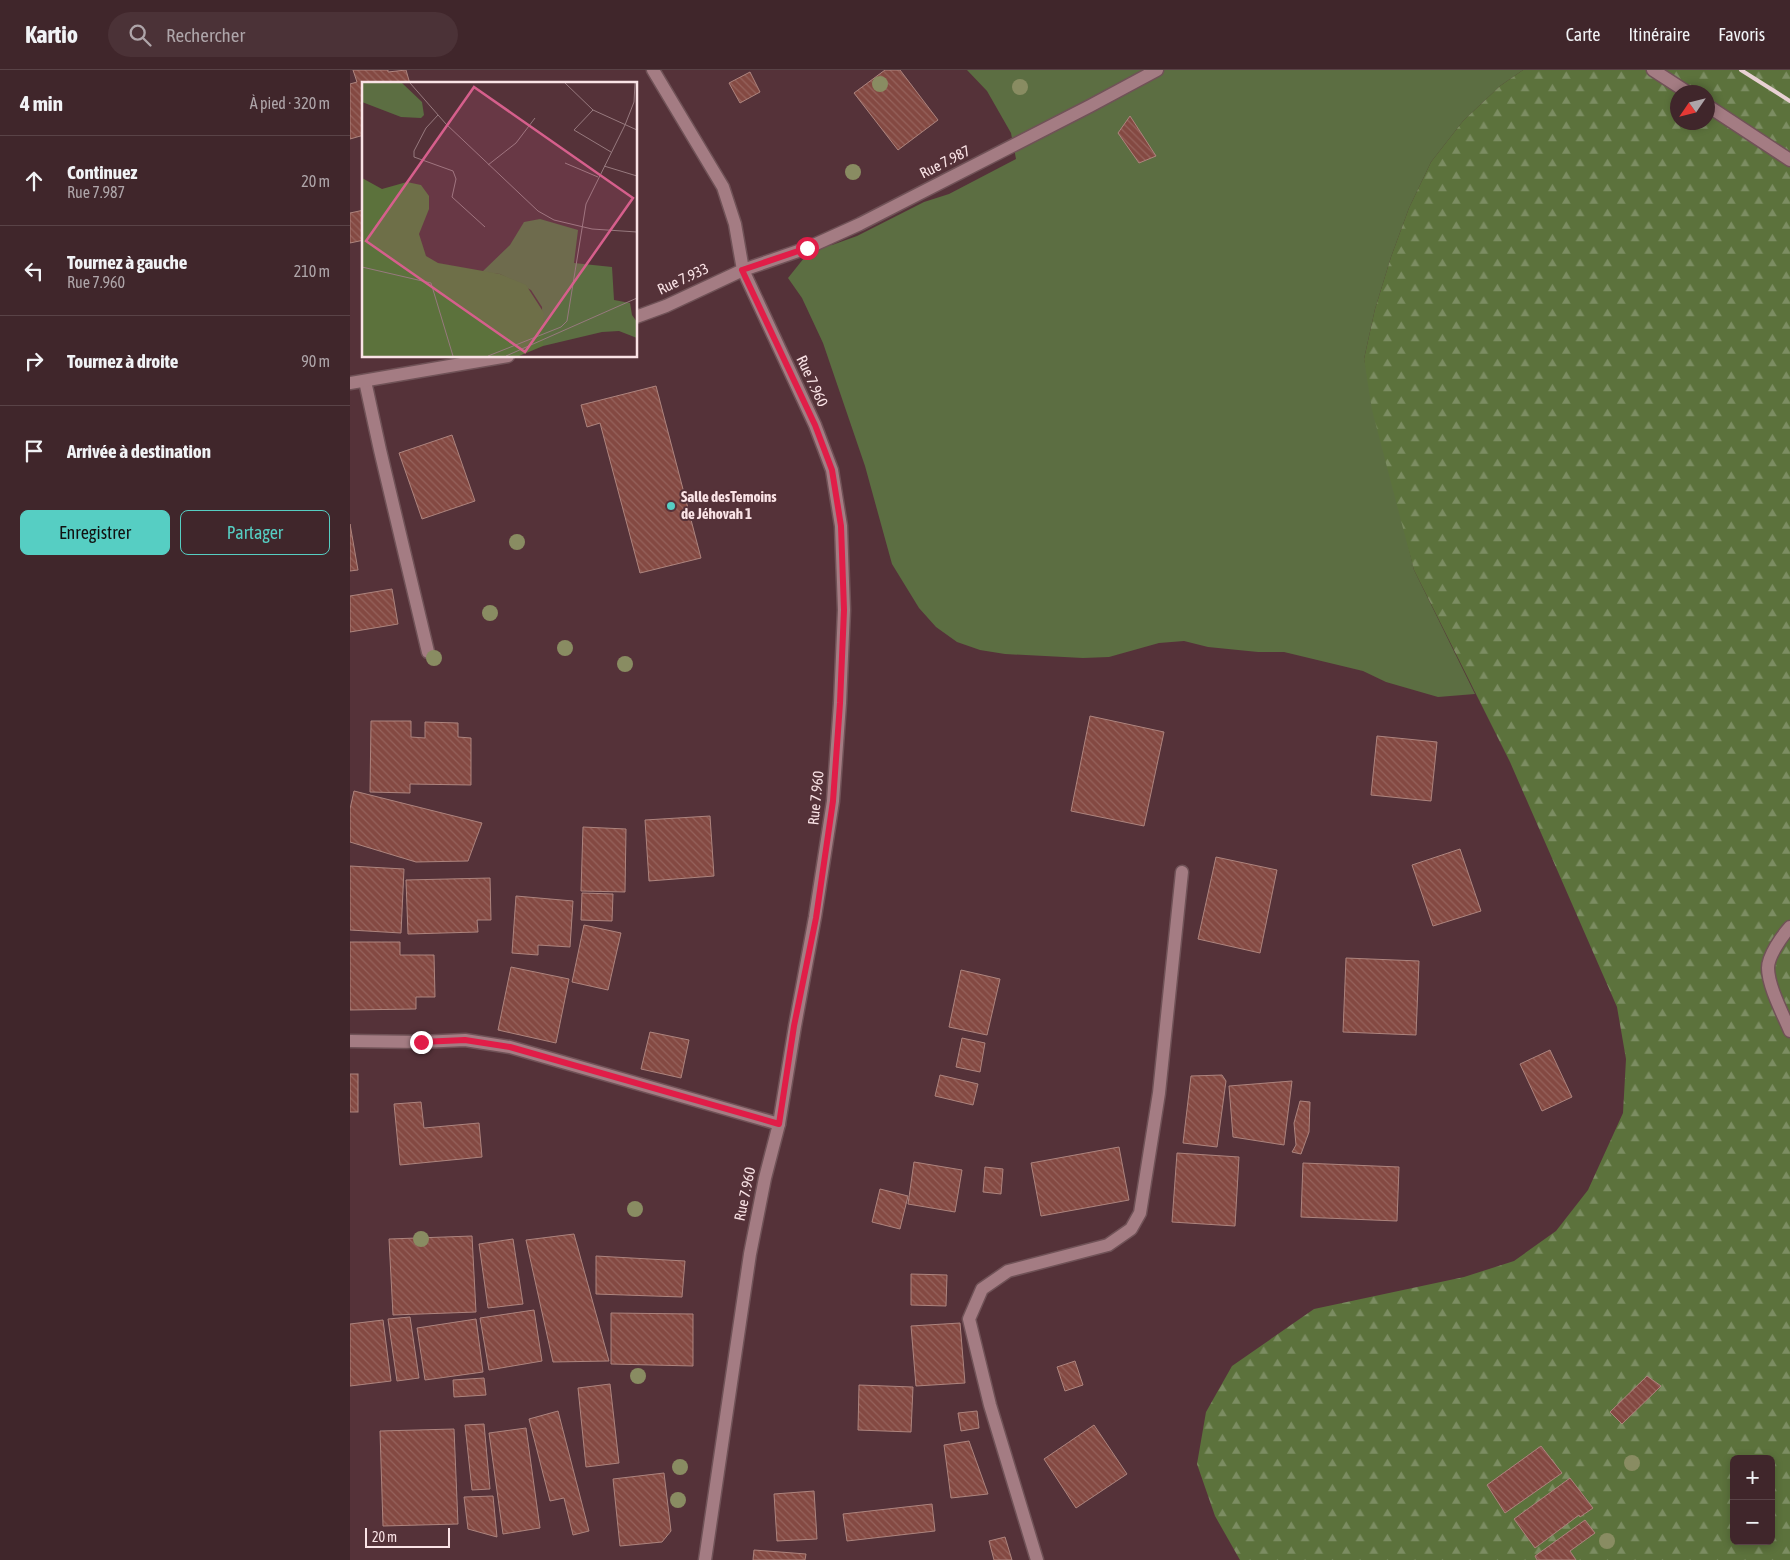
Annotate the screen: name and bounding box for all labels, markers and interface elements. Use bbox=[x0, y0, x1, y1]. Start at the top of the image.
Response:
search box bbox=[108, 12, 458, 57]
text: Kartio bbox=[25, 21, 78, 48]
icon: search bbox=[126, 21, 154, 49]
text: Rechercher bbox=[166, 24, 245, 46]
text: Carte bbox=[1566, 24, 1600, 45]
text: Itinéraire bbox=[1628, 24, 1690, 45]
text: Favoris bbox=[1718, 24, 1765, 45]
inset map bbox=[362, 82, 638, 358]
north arrow bbox=[1670, 85, 1715, 130]
text: 4 min bbox=[20, 91, 63, 115]
text: À pied · 320 m bbox=[250, 94, 330, 112]
street label: Rue 7.987 bbox=[917, 142, 973, 181]
text: Continuez bbox=[67, 161, 137, 183]
icon: ahead bbox=[20, 167, 48, 195]
text: 20 m bbox=[301, 172, 330, 190]
text: Rue 7.987 bbox=[67, 183, 125, 201]
route start bbox=[796, 237, 819, 260]
text: Tournez à gauche bbox=[67, 251, 187, 273]
icon: left bbox=[20, 257, 48, 285]
street label: Rue 7.933 bbox=[655, 259, 711, 298]
text: 210 m bbox=[294, 262, 330, 280]
text: Rue 7.960 bbox=[67, 273, 125, 291]
icon: right bbox=[20, 347, 48, 375]
text: Tournez à droite bbox=[67, 350, 178, 372]
text: 90 m bbox=[301, 352, 330, 370]
street label: Rue 7.960 bbox=[793, 353, 832, 409]
icon: arrive bbox=[20, 437, 48, 465]
text: Arrivée à destination bbox=[67, 440, 211, 462]
place label: Salle desTemoins de Jéhovah 1 bbox=[681, 488, 777, 522]
marker: Salle desTemoins de Jéhovah 1 bbox=[665, 500, 677, 512]
button: Enregistrer bbox=[20, 510, 170, 555]
button: Partager bbox=[180, 510, 330, 555]
street label: Rue 7.960 bbox=[804, 770, 827, 826]
route end bbox=[410, 1031, 433, 1054]
street label: Rue 7.960 bbox=[731, 1165, 758, 1222]
map controls bbox=[1730, 1455, 1775, 1545]
button: + bbox=[1730, 1455, 1775, 1500]
button: − bbox=[1730, 1500, 1775, 1545]
scale bar bbox=[365, 1525, 450, 1548]
text: 20 m bbox=[372, 1529, 397, 1545]

